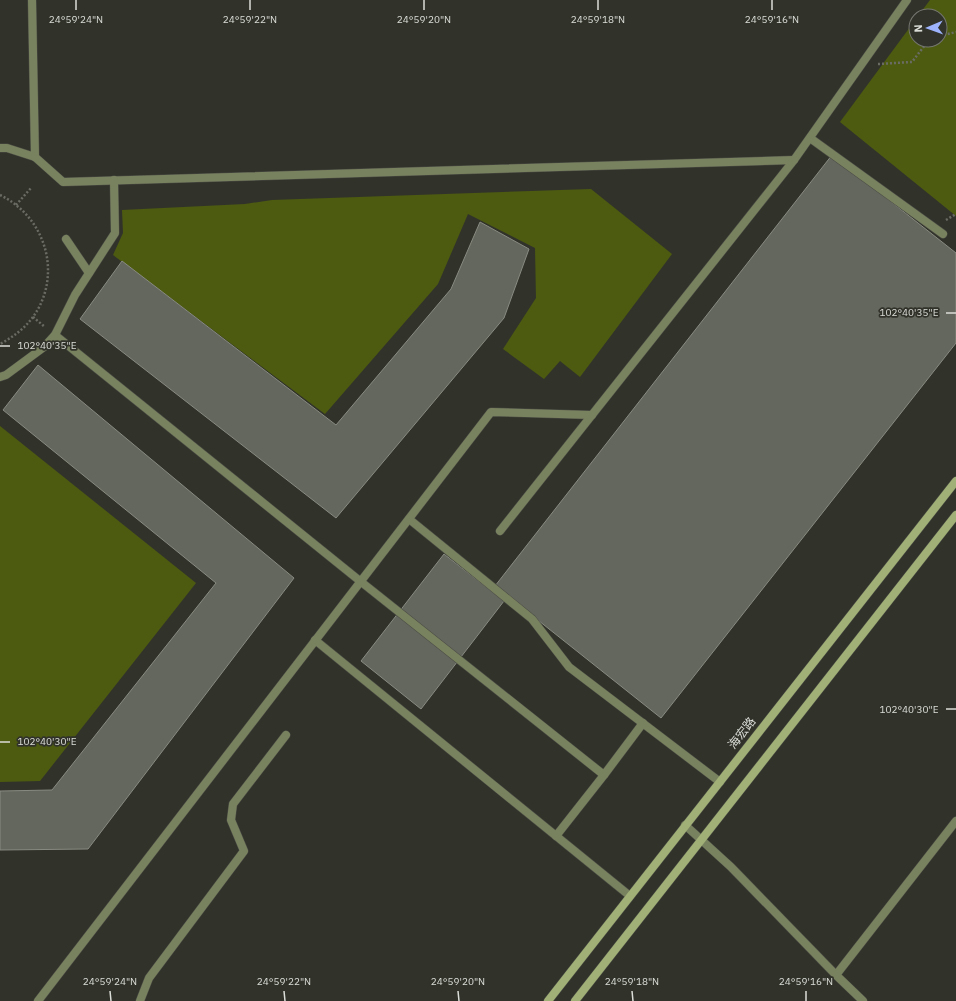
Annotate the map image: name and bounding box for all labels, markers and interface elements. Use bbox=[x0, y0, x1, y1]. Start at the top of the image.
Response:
north arrow bbox=[908, 8, 948, 48]
text: 24°59'24"N bbox=[49, 13, 103, 26]
text: 24°59'22"N bbox=[223, 13, 277, 26]
text: 24°59'20"N bbox=[397, 13, 451, 26]
text: 24°59'18"N bbox=[571, 13, 625, 26]
text: 24°59'16"N bbox=[745, 13, 799, 26]
text: N bbox=[911, 24, 925, 33]
text: 102°40'35"E bbox=[879, 306, 939, 319]
text: 102°40'35"E bbox=[17, 339, 77, 352]
text: 102°40'30"E bbox=[879, 703, 939, 716]
street label: 海宏路 bbox=[725, 714, 759, 751]
text: 102°40'30"E bbox=[17, 735, 77, 748]
text: 24°59'24"N bbox=[83, 975, 137, 988]
text: 24°59'22"N bbox=[257, 975, 311, 988]
text: 24°59'20"N bbox=[431, 975, 485, 988]
text: 24°59'18"N bbox=[605, 975, 659, 988]
text: 24°59'16"N bbox=[779, 975, 833, 988]

